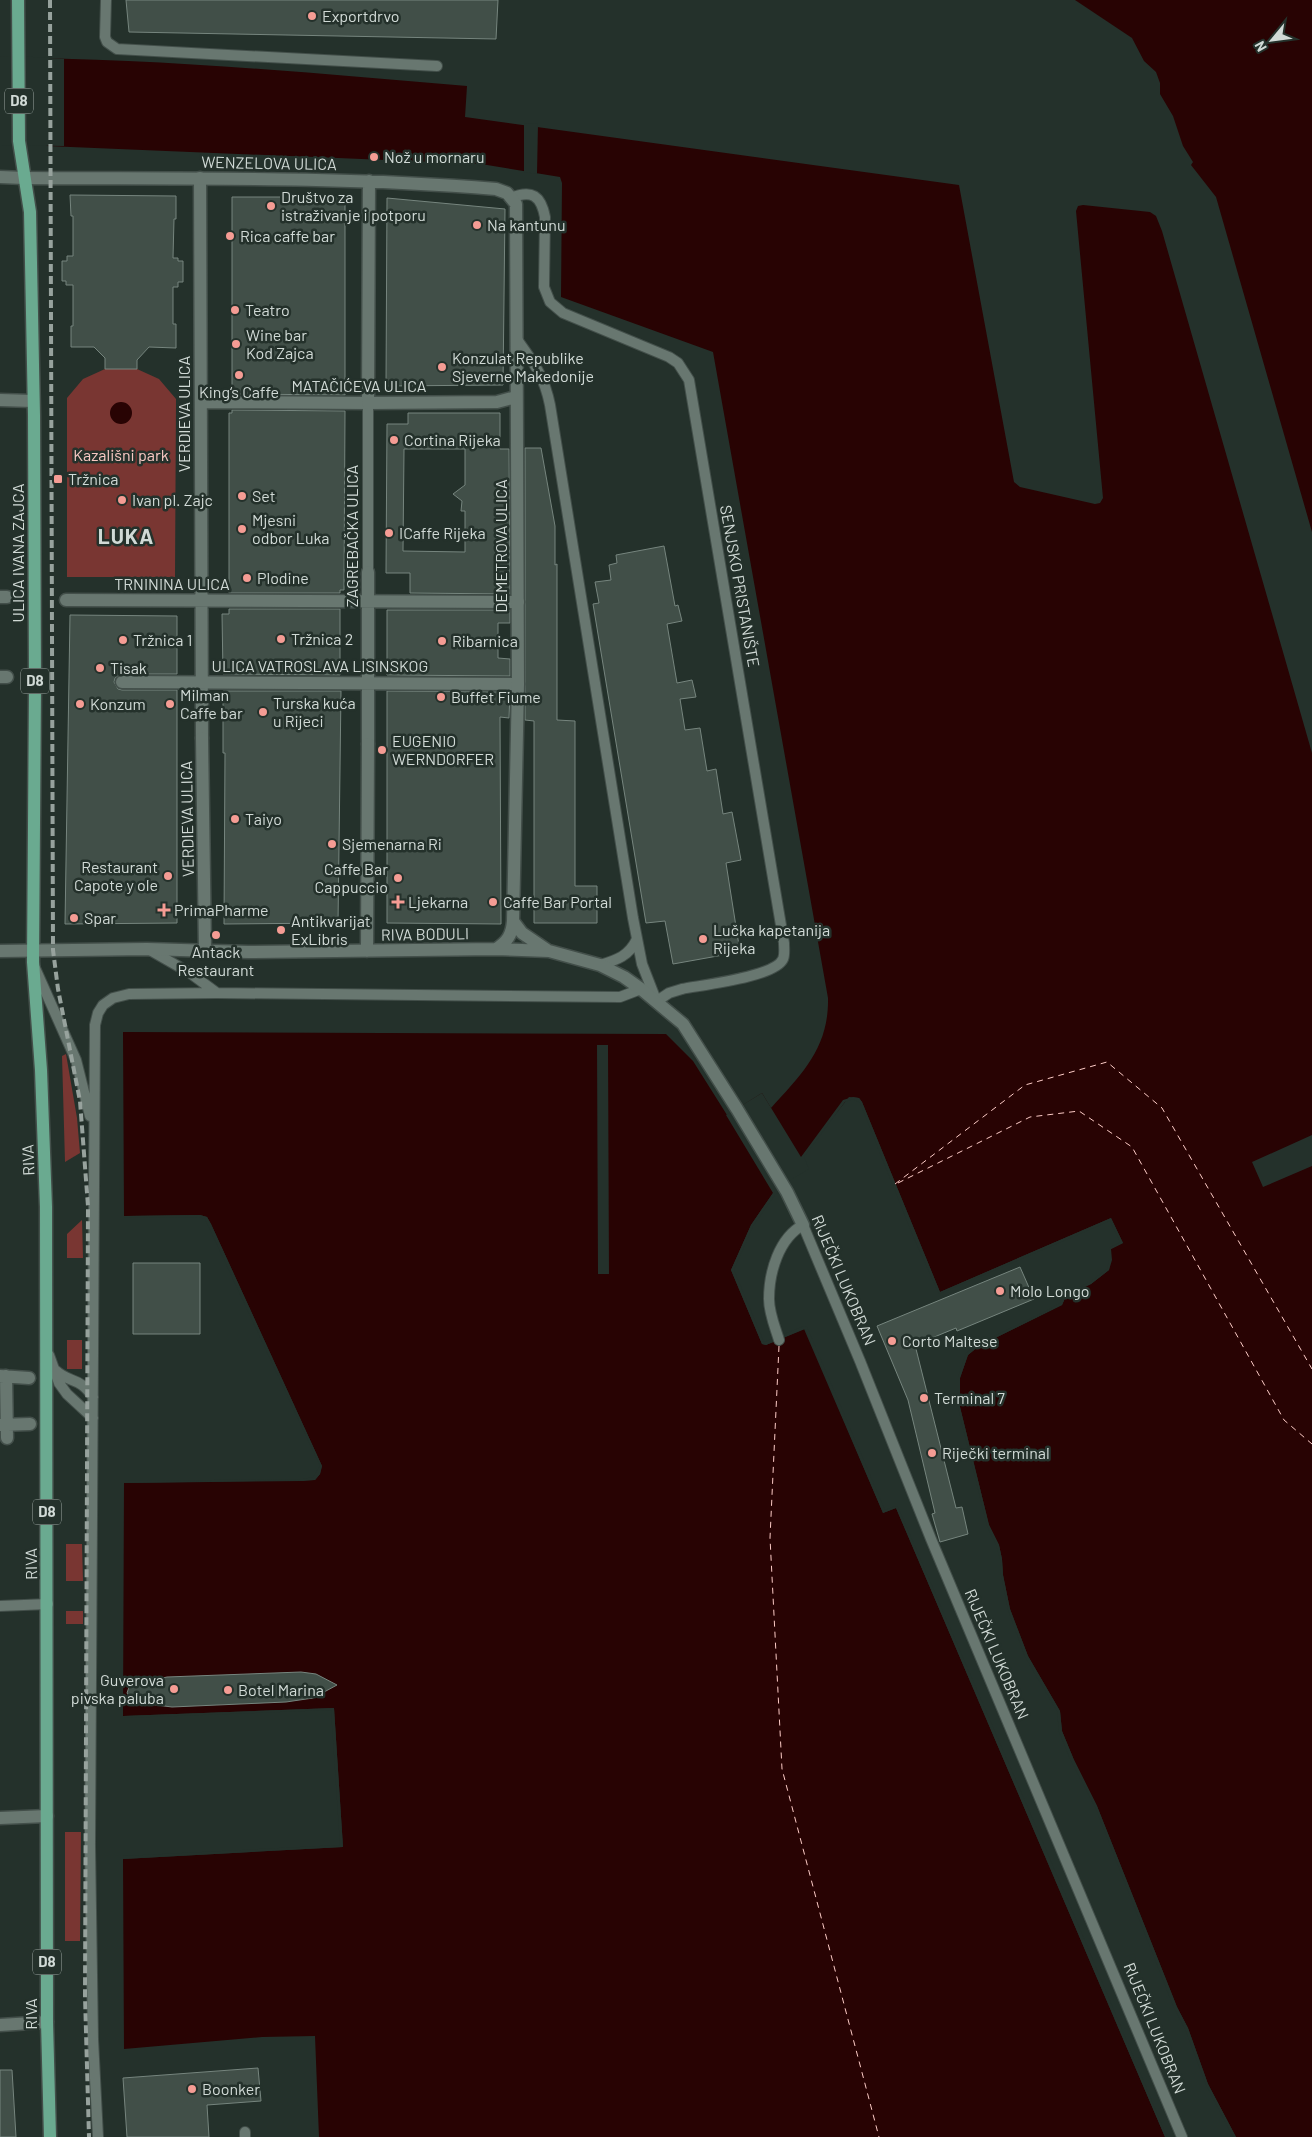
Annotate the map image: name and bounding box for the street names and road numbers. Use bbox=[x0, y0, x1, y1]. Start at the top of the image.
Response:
road number: D8 bbox=[5, 88, 33, 114]
street label: WENZELOVA ULICA bbox=[201, 152, 337, 173]
street label: VERDIEVA ULICA bbox=[174, 355, 193, 472]
street label: MATAČIĆEVA ULICA bbox=[291, 376, 427, 395]
street label: ZAGREBAČKA ULICA bbox=[342, 464, 361, 607]
street label: DEMETROVA ULICA bbox=[491, 479, 510, 613]
street label: ULICA IVANA ZAJCA bbox=[8, 483, 27, 622]
street label: SENJSKO PRISTANIŠTE bbox=[717, 503, 764, 668]
street label: TRNININA ULICA bbox=[114, 574, 230, 593]
street label: ULICA VATROSLAVA LISINSKOG bbox=[212, 656, 428, 675]
road number: D8 bbox=[21, 668, 49, 694]
street label: VERDIEVA ULICA bbox=[176, 760, 197, 877]
street label: RIVA BODULI bbox=[381, 923, 469, 944]
street label: RIVA bbox=[17, 1144, 38, 1176]
street label: RIJEČKI LUKOBRAN bbox=[808, 1212, 880, 1348]
road number: D8 bbox=[33, 1500, 61, 1524]
street label: RIVA bbox=[21, 1548, 40, 1580]
street label: RIJEČKI LUKOBRAN bbox=[961, 1586, 1033, 1722]
road number: D8 bbox=[33, 1950, 61, 1974]
street label: RIJEČKI LUKOBRAN bbox=[1121, 1960, 1190, 2096]
street label: RIVA bbox=[21, 1998, 40, 2030]

